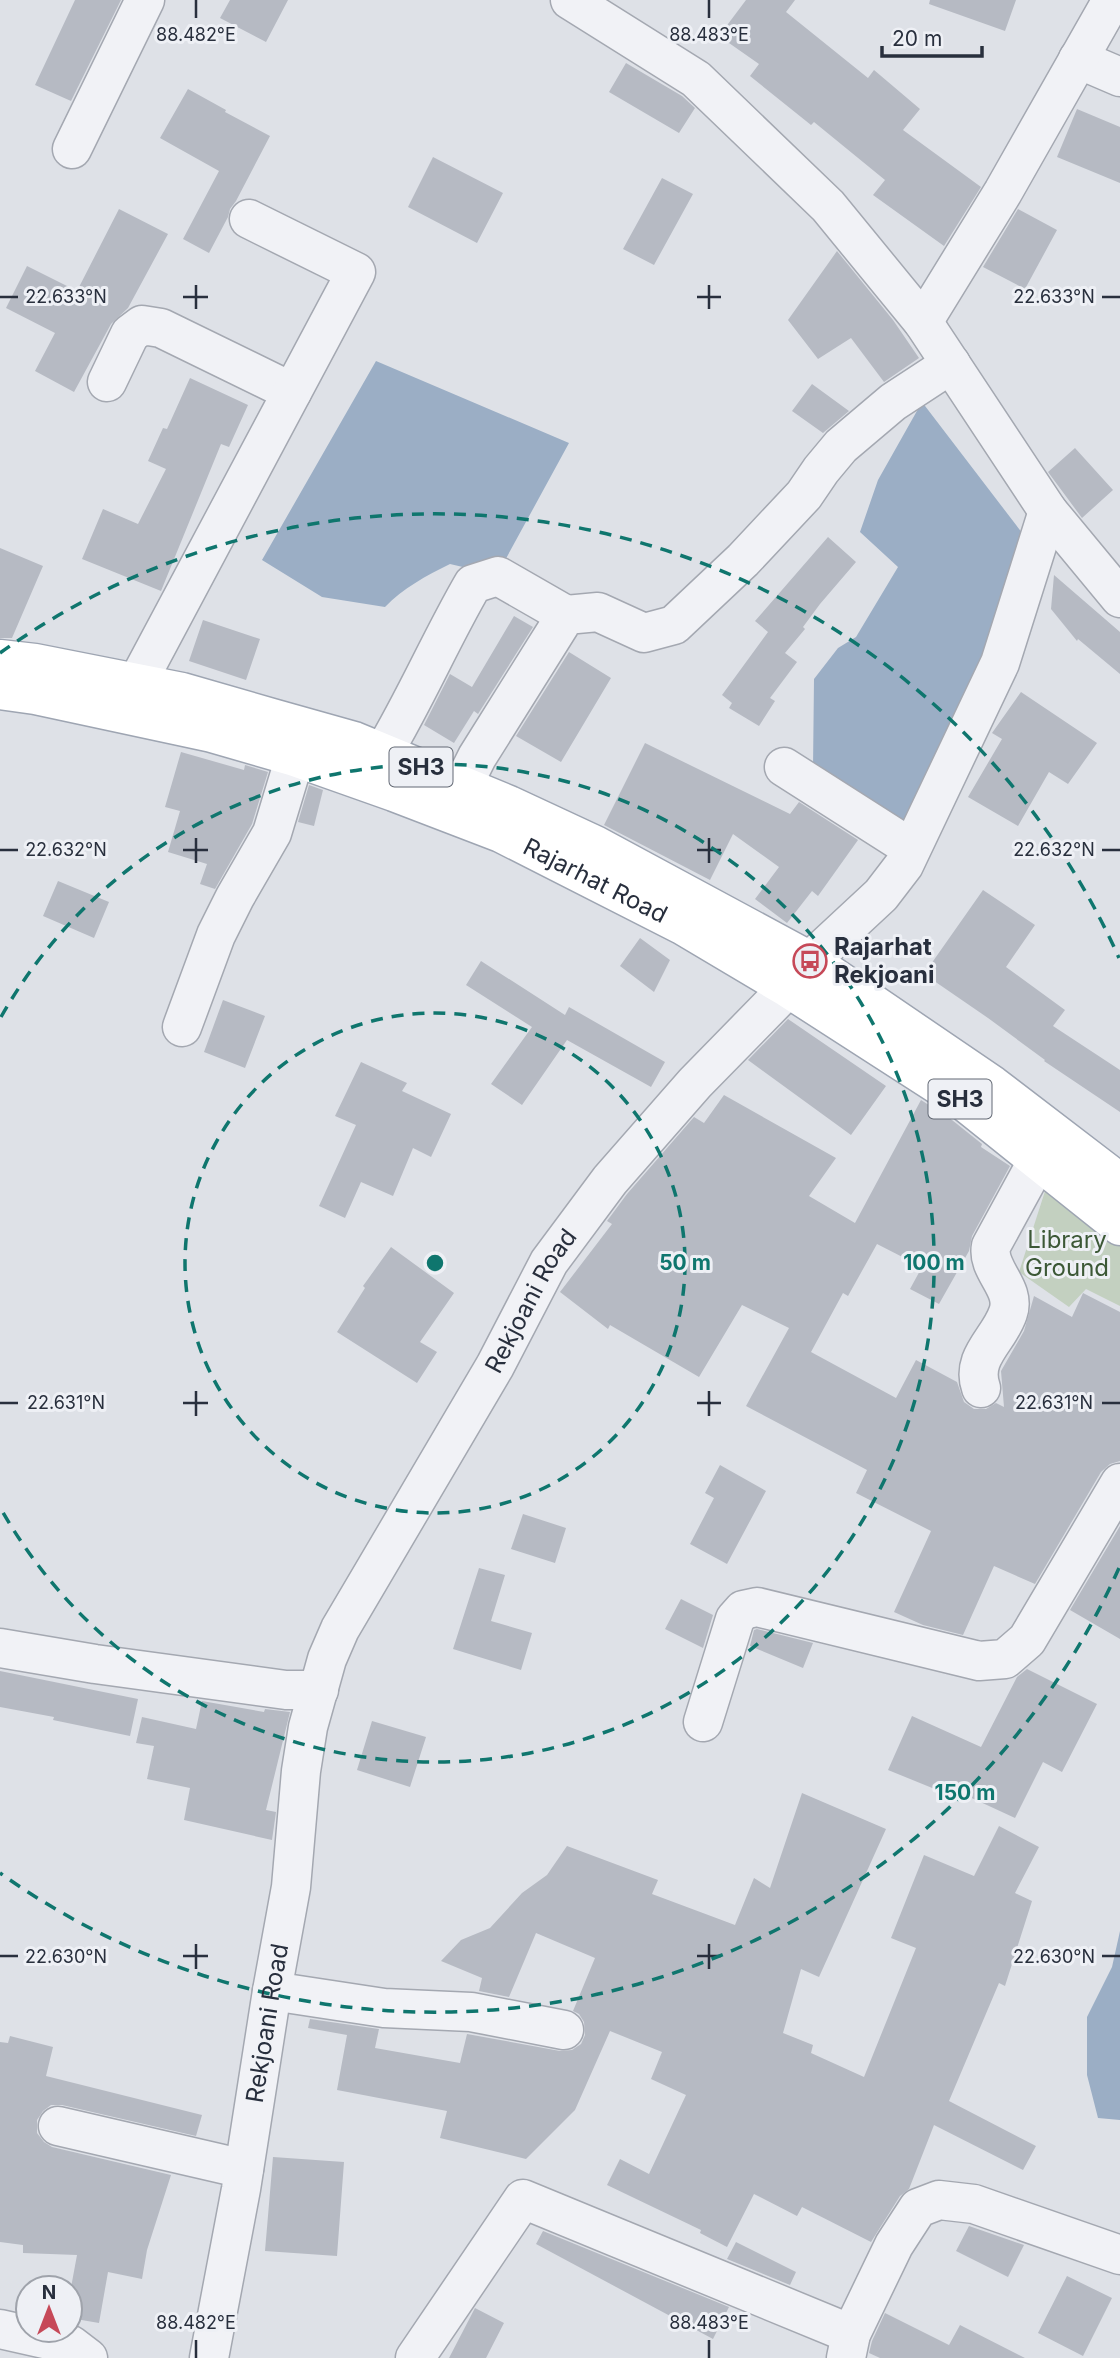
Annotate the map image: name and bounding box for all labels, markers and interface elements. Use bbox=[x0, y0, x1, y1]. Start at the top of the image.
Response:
scale bar bbox=[882, 14, 982, 58]
text: 88.482°E bbox=[156, 24, 236, 45]
text: 88.483°E bbox=[669, 24, 749, 45]
text: 20 m bbox=[892, 26, 942, 51]
text: 22.633°N bbox=[25, 286, 107, 307]
text: 22.633°N bbox=[1013, 286, 1095, 307]
road number: SH3 bbox=[390, 748, 452, 786]
street label: Rajarhat Road bbox=[519, 832, 672, 929]
text: 22.632°N bbox=[25, 839, 107, 860]
text: 22.632°N bbox=[1013, 839, 1095, 860]
place label: Rajarhat Rekjoani bbox=[834, 932, 935, 989]
bus stop icon: Rajarhat Rekjoani bbox=[791, 942, 829, 980]
road number: SH3 bbox=[928, 1080, 992, 1118]
street label: Rekjoani Road bbox=[479, 1223, 583, 1378]
park label: Library Ground bbox=[1025, 1225, 1109, 1282]
text: 50 m bbox=[659, 1250, 711, 1275]
text: 100 m bbox=[903, 1250, 965, 1275]
centre of rings bbox=[423, 1251, 447, 1275]
text: 22.631°N bbox=[27, 1392, 105, 1413]
text: 22.631°N bbox=[1015, 1392, 1093, 1413]
text: 150 m bbox=[935, 1780, 995, 1805]
street label: Rekjoani Road bbox=[240, 1941, 294, 2105]
text: 22.630°N bbox=[25, 1946, 107, 1967]
text: 22.630°N bbox=[1013, 1946, 1095, 1967]
north arrow bbox=[14, 2274, 84, 2344]
text: N bbox=[42, 2281, 56, 2304]
text: 88.482°E bbox=[156, 2312, 236, 2333]
text: 88.483°E bbox=[669, 2312, 749, 2333]

